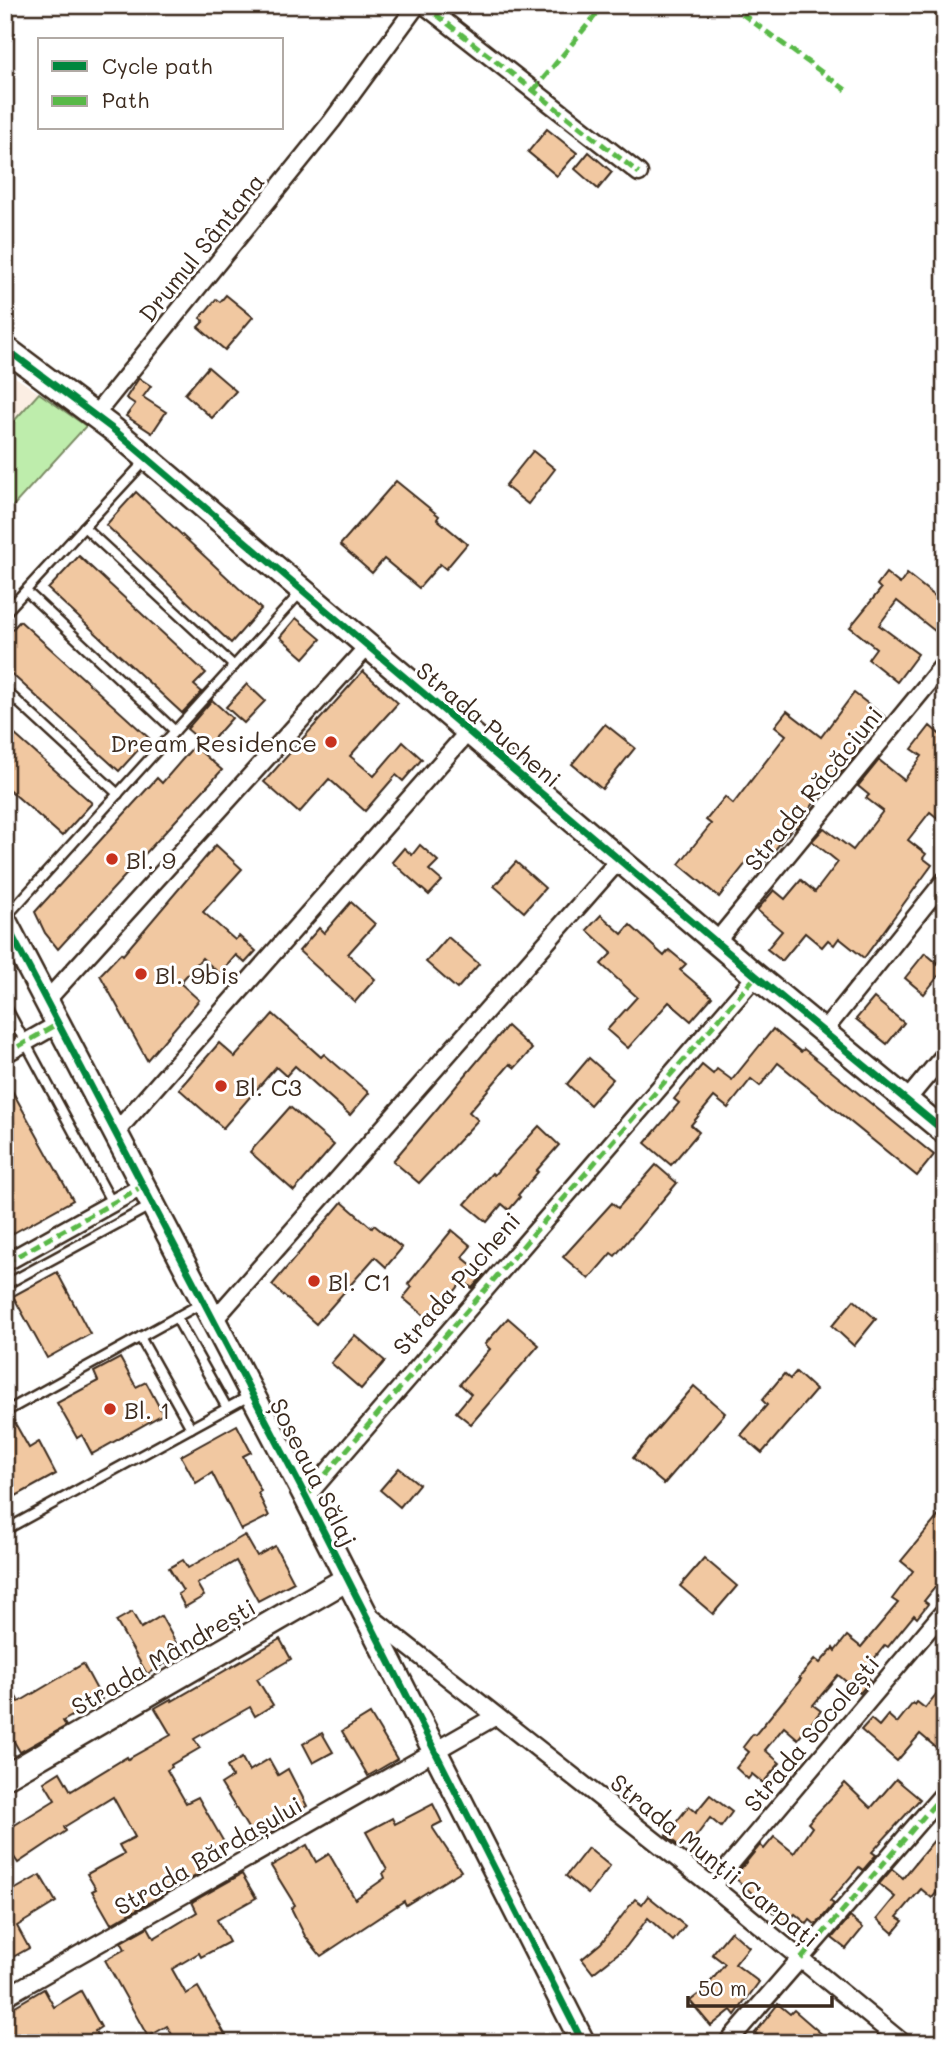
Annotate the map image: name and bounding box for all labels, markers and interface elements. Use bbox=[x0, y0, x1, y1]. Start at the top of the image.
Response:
legend bbox=[38, 38, 284, 130]
text: Cycle path bbox=[102, 52, 212, 79]
text: Path bbox=[102, 86, 149, 113]
street label: Drumul Sântana bbox=[131, 166, 271, 328]
street label: Strada Pucheni bbox=[410, 654, 568, 794]
street label: Strada Răcăciuni bbox=[737, 699, 889, 877]
place label: Dream Residence bbox=[110, 727, 317, 758]
marker: Dream Residence bbox=[323, 734, 339, 750]
place label: Bl. 9 bbox=[126, 844, 176, 875]
marker: Bl. 9 bbox=[104, 851, 120, 867]
place label: Bl. 9bis bbox=[155, 959, 239, 990]
marker: Bl. 9bis bbox=[133, 966, 149, 982]
place label: Bl. C3 bbox=[235, 1071, 302, 1102]
marker: Bl. C3 bbox=[213, 1078, 229, 1094]
street label: Strada Pucheni bbox=[385, 1205, 527, 1361]
place label: Bl. C1 bbox=[328, 1266, 392, 1297]
marker: Bl. C1 bbox=[306, 1273, 322, 1289]
street label: Șoseaua Sălaj bbox=[262, 1393, 365, 1552]
place label: Bl. 1 bbox=[124, 1394, 170, 1425]
marker: Bl. 1 bbox=[102, 1401, 118, 1417]
street label: Strada Mândrești bbox=[65, 1591, 261, 1722]
street label: Strada Socolești bbox=[736, 1648, 886, 1818]
street label: Strada Munții Carpați bbox=[604, 1766, 825, 1954]
street label: Strada Bărdașului bbox=[108, 1789, 308, 1922]
scale bar bbox=[688, 1964, 831, 2008]
text: 50 m bbox=[698, 1974, 747, 2001]

